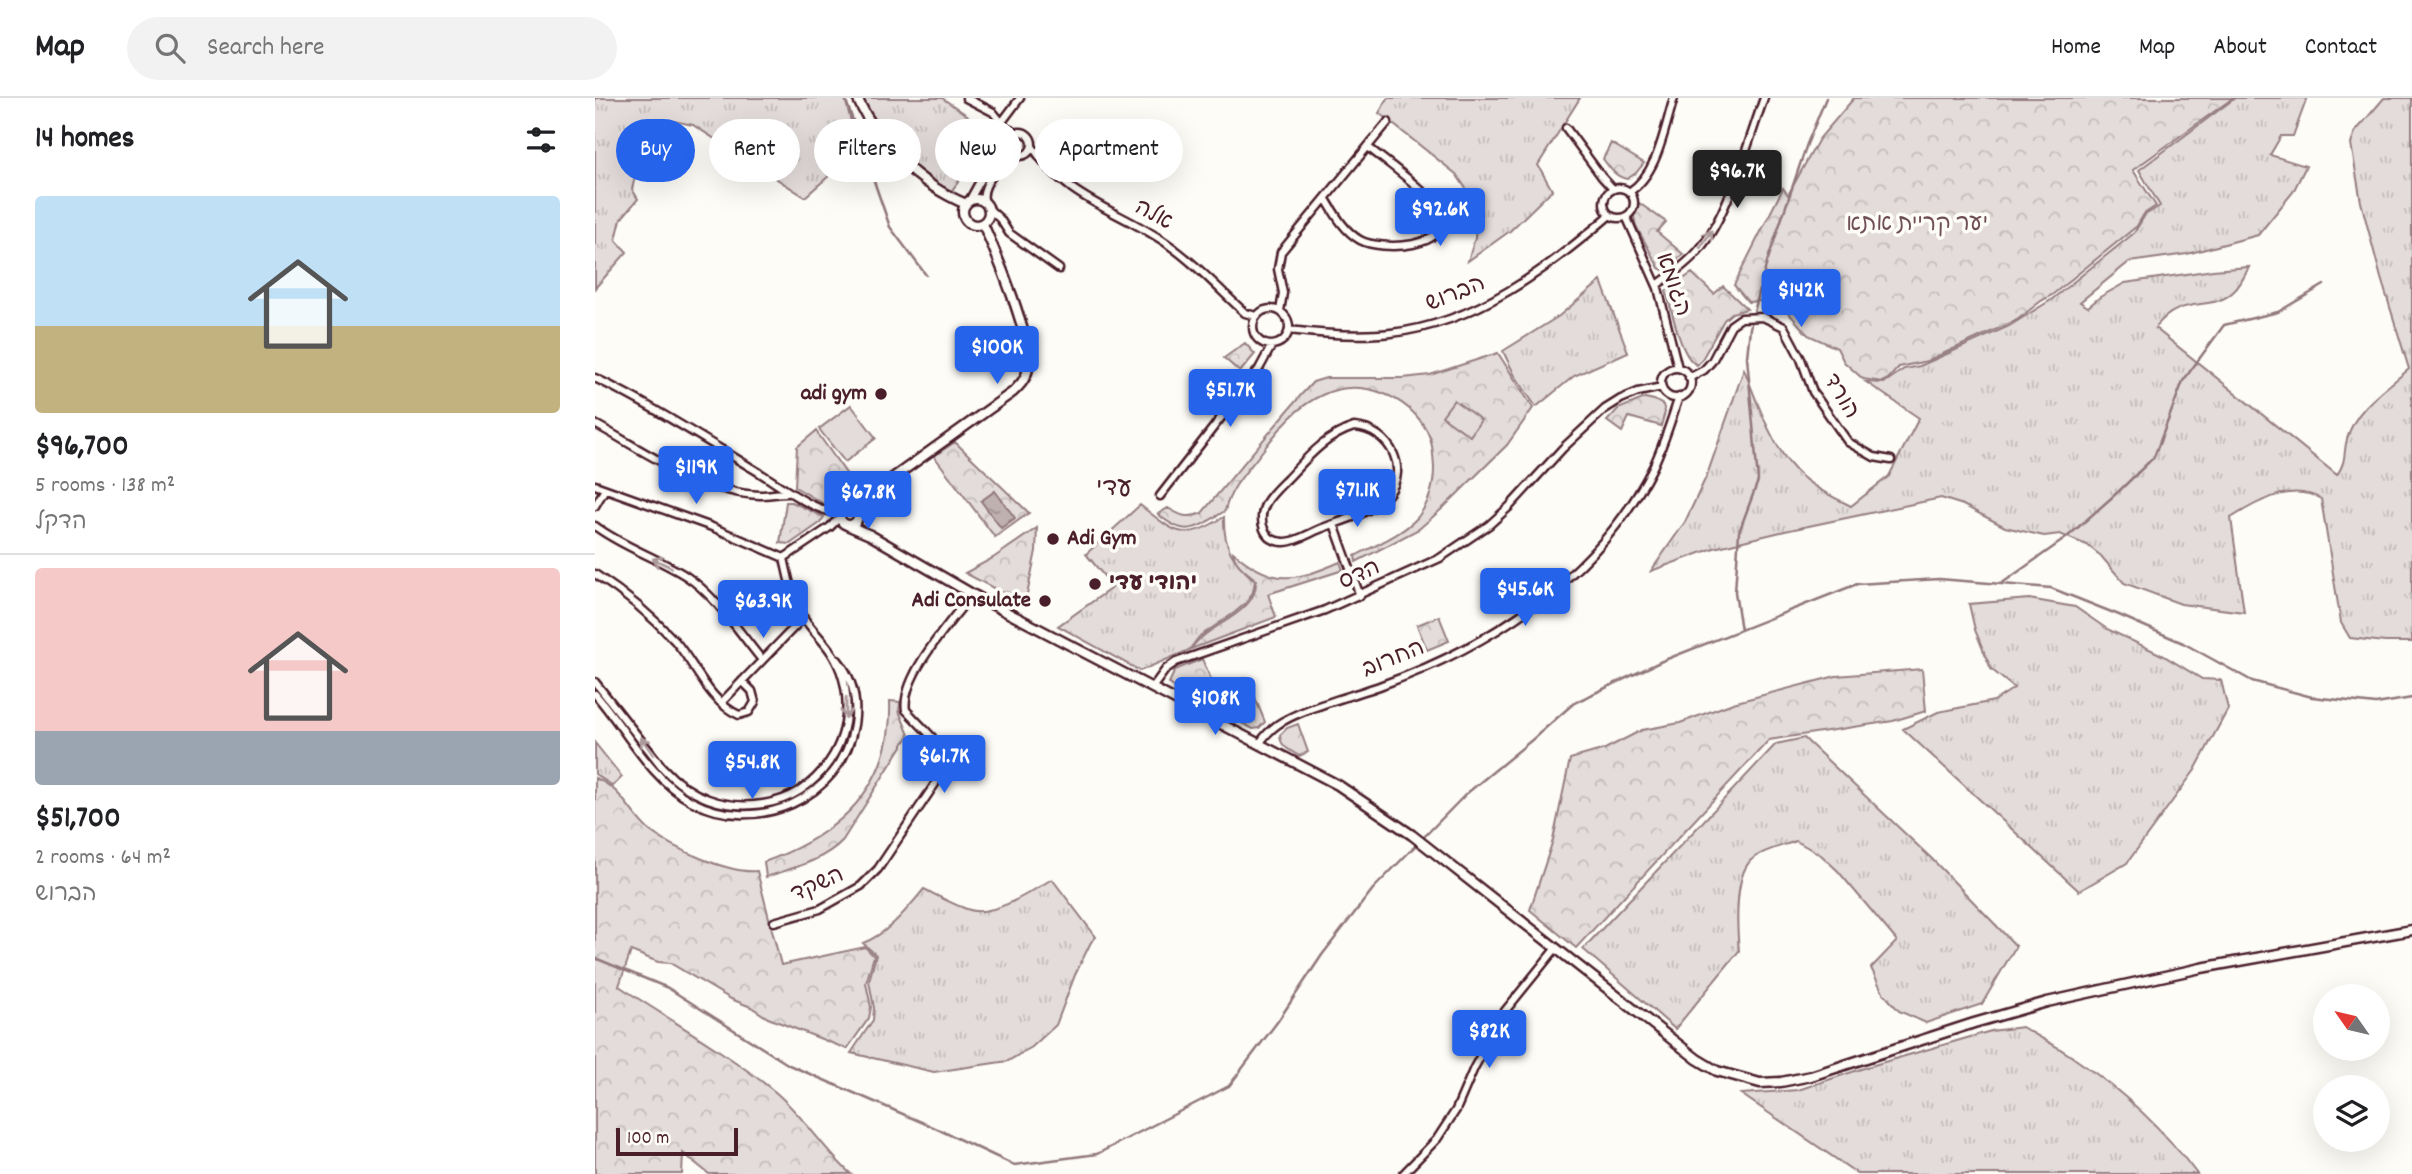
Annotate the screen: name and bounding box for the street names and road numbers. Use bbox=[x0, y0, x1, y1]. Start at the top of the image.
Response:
street label: אלה bbox=[1128, 192, 1178, 240]
street label: הגומא bbox=[1646, 249, 1698, 321]
street label: הברוש bbox=[1421, 268, 1491, 322]
street label: הורד bbox=[1814, 368, 1866, 426]
street label: הדס bbox=[1334, 552, 1386, 600]
street label: החרוב bbox=[1358, 633, 1430, 687]
street label: השקד bbox=[786, 860, 850, 912]

